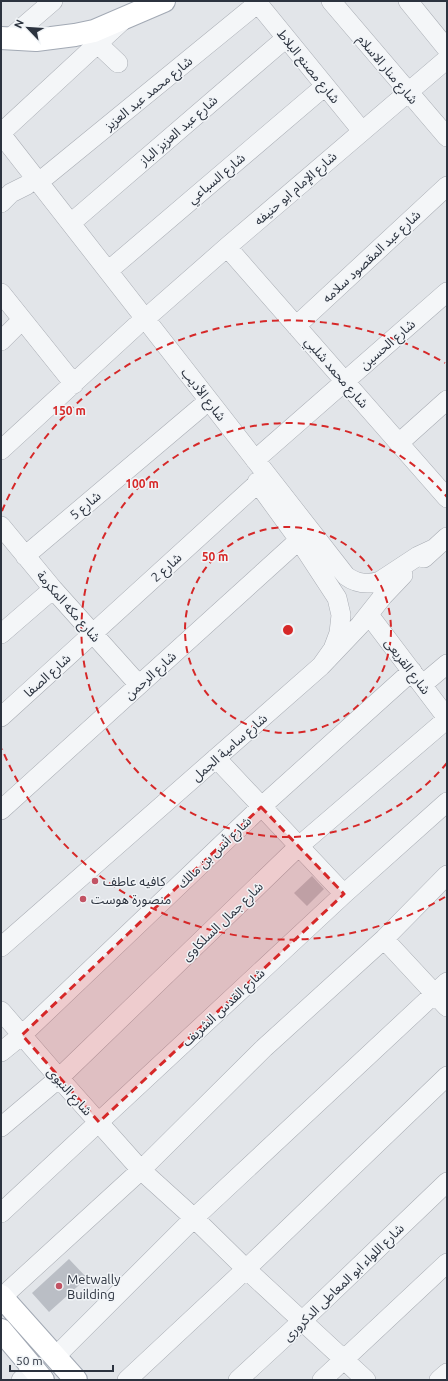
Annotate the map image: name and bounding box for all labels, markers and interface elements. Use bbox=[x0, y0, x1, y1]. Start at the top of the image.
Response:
north arrow bbox=[8, 8, 48, 48]
text: N bbox=[12, 18, 26, 30]
street label: شارع مصنع البلاط bbox=[272, 26, 343, 108]
street label: شارع منار الاسلام bbox=[352, 32, 421, 109]
street label: شارع محمد عبد العزيز bbox=[101, 53, 197, 136]
street label: شارع عبد العزيز الباز bbox=[135, 92, 222, 171]
street label: شارع الإمام ابو حنيفه bbox=[251, 149, 342, 231]
street label: شارع السباعي bbox=[185, 150, 250, 209]
street label: شارع عبد المقصود سلامه bbox=[319, 207, 425, 308]
street label: شارع الحسين bbox=[357, 316, 420, 375]
street label: شارع محمد شلبي bbox=[300, 334, 371, 413]
street label: شارع الأديب bbox=[176, 365, 229, 426]
text: 150 m bbox=[52, 404, 86, 417]
text: 100 m bbox=[125, 477, 159, 490]
street label: شارع 5 bbox=[67, 488, 106, 525]
street label: شارع 2 bbox=[148, 550, 187, 587]
text: 50 m bbox=[202, 550, 228, 563]
street label: شارع مكه المكرمة bbox=[31, 568, 104, 647]
centre of rings bbox=[281, 623, 295, 637]
street label: شارع القريعى bbox=[379, 635, 434, 699]
street label: شارع الرحمن bbox=[122, 648, 181, 705]
street label: شارع الصفا bbox=[21, 651, 76, 702]
street label: شارع سامية الجمل bbox=[189, 711, 272, 786]
street label: شارع أنس بن مالك bbox=[174, 813, 256, 893]
place label: كافيه عاطف bbox=[103, 874, 166, 889]
marker: كافيه عاطف bbox=[90, 876, 100, 886]
street label: شارع جمال السلكاوى bbox=[179, 879, 268, 966]
place label: منصورة هوست bbox=[91, 892, 171, 907]
marker: منصورة هوست bbox=[78, 894, 88, 904]
street label: شارع القدس الشريف bbox=[179, 965, 270, 1052]
street label: شارع النبوى bbox=[42, 1064, 95, 1121]
street label: شارع اللواء ابو المعاطى الدكرورى bbox=[280, 1221, 409, 1346]
place label: Metwally Building bbox=[67, 1272, 120, 1301]
marker: Metwally Building bbox=[54, 1281, 64, 1291]
scale bar bbox=[10, 1347, 113, 1373]
text: 50 m bbox=[16, 1354, 43, 1367]

